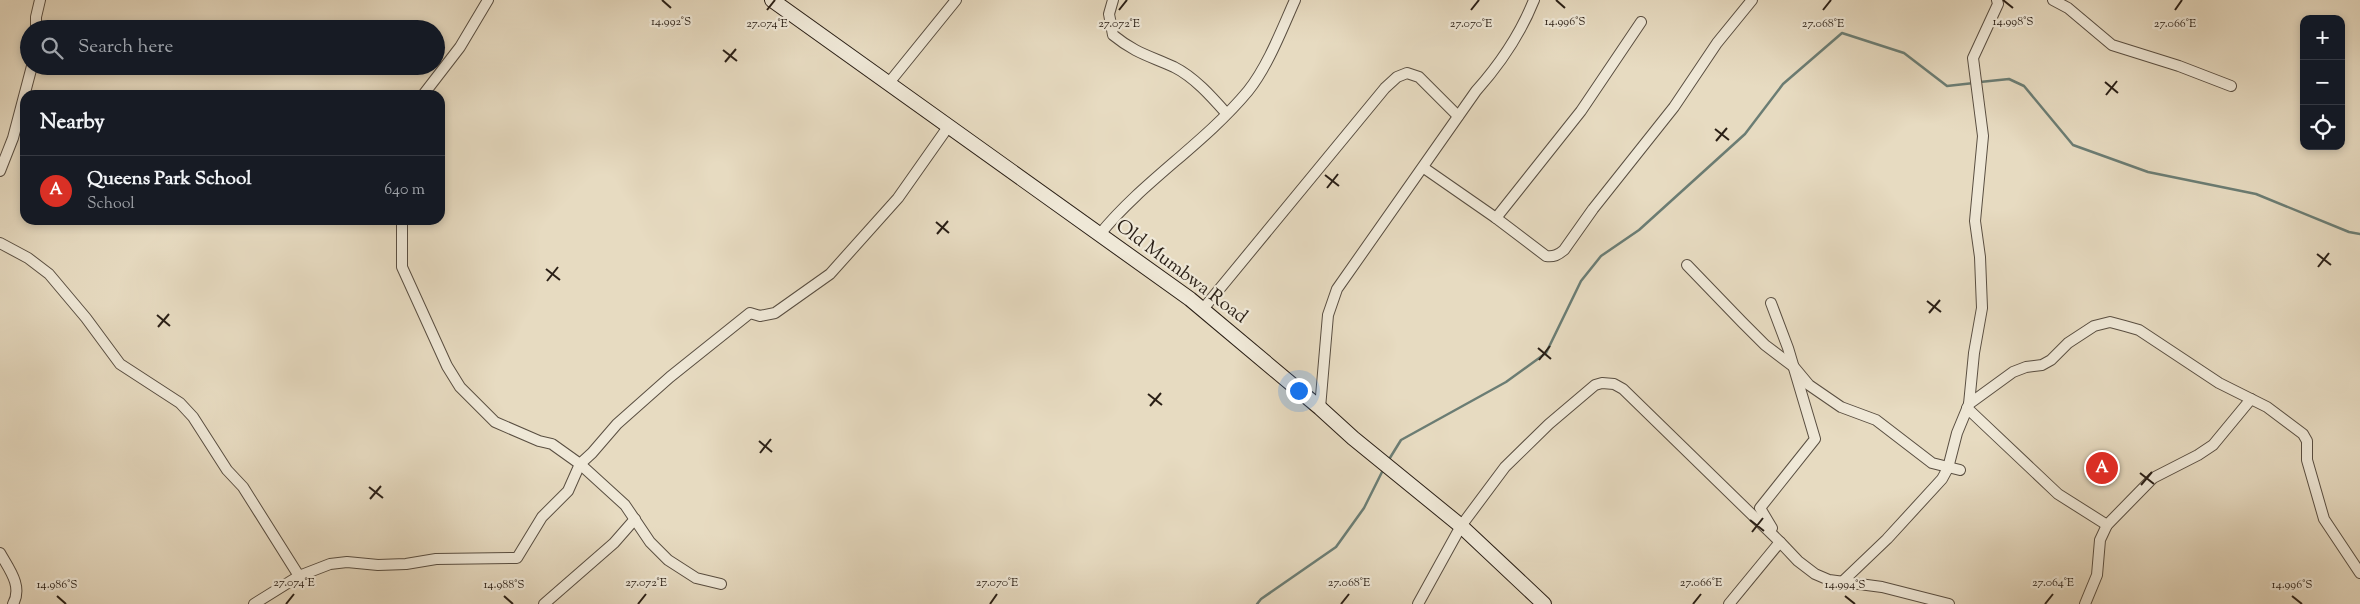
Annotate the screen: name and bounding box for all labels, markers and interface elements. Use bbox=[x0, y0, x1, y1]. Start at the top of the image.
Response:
text: 14.992°S bbox=[651, 13, 691, 31]
text: 14.996°S bbox=[1545, 13, 1585, 31]
text: 14.998°S bbox=[1993, 13, 2033, 31]
text: 27.074°E bbox=[746, 15, 789, 33]
text: 27.072°E bbox=[1098, 15, 1141, 33]
text: 27.070°E bbox=[1450, 15, 1493, 33]
text: 27.068°E bbox=[1802, 15, 1845, 33]
text: 27.066°E bbox=[2154, 15, 2197, 33]
map controls bbox=[2300, 15, 2345, 150]
button: + bbox=[2300, 15, 2345, 60]
search box bbox=[20, 20, 445, 75]
icon: search bbox=[38, 34, 66, 62]
text: Search here bbox=[78, 34, 173, 61]
button: − bbox=[2300, 60, 2345, 105]
button: locate bbox=[2300, 105, 2345, 150]
text: Nearby bbox=[40, 108, 105, 138]
text: Queens Park School bbox=[87, 166, 251, 193]
text: A bbox=[50, 179, 63, 202]
text: 640 m bbox=[384, 179, 425, 202]
text: School bbox=[87, 193, 135, 216]
street label: Old Mumbwa Road bbox=[1109, 213, 1253, 331]
your location bbox=[1286, 378, 1312, 404]
pin: A bbox=[2086, 449, 2118, 487]
text: 27.074°E bbox=[273, 574, 316, 592]
text: 27.072°E bbox=[625, 574, 668, 592]
text: 27.070°E bbox=[976, 574, 1019, 592]
text: 27.068°E bbox=[1328, 574, 1371, 592]
text: 27.066°E bbox=[1680, 574, 1723, 592]
text: 27.064°E bbox=[2032, 574, 2075, 592]
text: 14.986°S bbox=[37, 576, 77, 594]
text: 14.988°S bbox=[483, 576, 525, 594]
text: 14.994°S bbox=[1825, 576, 1865, 594]
text: 14.996°S bbox=[2272, 576, 2312, 594]

